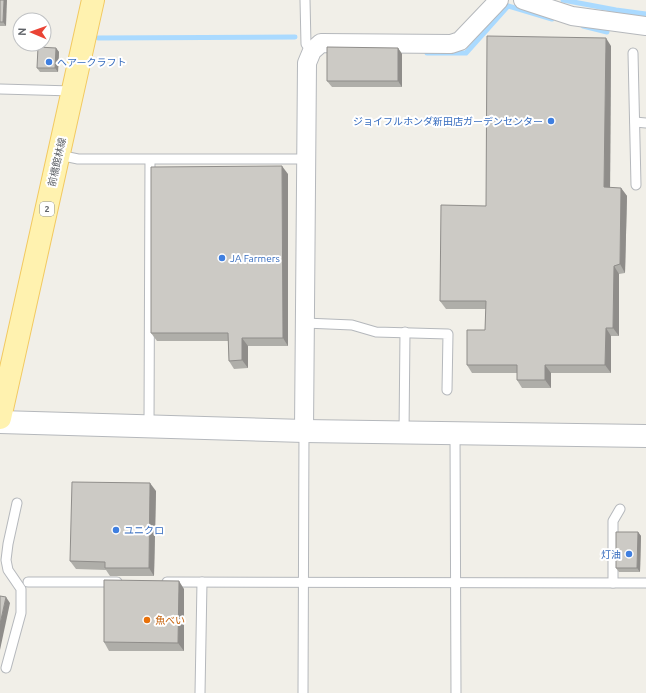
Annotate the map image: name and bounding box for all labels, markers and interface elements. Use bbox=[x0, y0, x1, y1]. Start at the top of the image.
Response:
north arrow bbox=[12, 12, 52, 52]
text: N bbox=[16, 27, 28, 36]
marker: ヘアークラフト bbox=[44, 57, 54, 67]
place label: ヘアークラフト bbox=[57, 57, 126, 68]
place label: ジョイフルホンダ新田店ガーデンセンター bbox=[353, 116, 543, 127]
marker: ジョイフルホンダ新田店ガーデンセンター bbox=[546, 116, 556, 126]
street label: 前橋館林線 bbox=[46, 136, 68, 188]
road number: 2 bbox=[40, 202, 54, 216]
marker: JA Farmers bbox=[217, 253, 227, 263]
place label: JA Farmers bbox=[230, 253, 280, 264]
marker: ユニクロ bbox=[111, 525, 121, 535]
place label: ユニクロ bbox=[124, 525, 164, 536]
place label: 灯油 bbox=[601, 549, 621, 560]
marker: 灯油 bbox=[624, 549, 634, 559]
marker: 魚べい bbox=[142, 615, 152, 625]
place label: 魚べい bbox=[155, 615, 185, 626]

